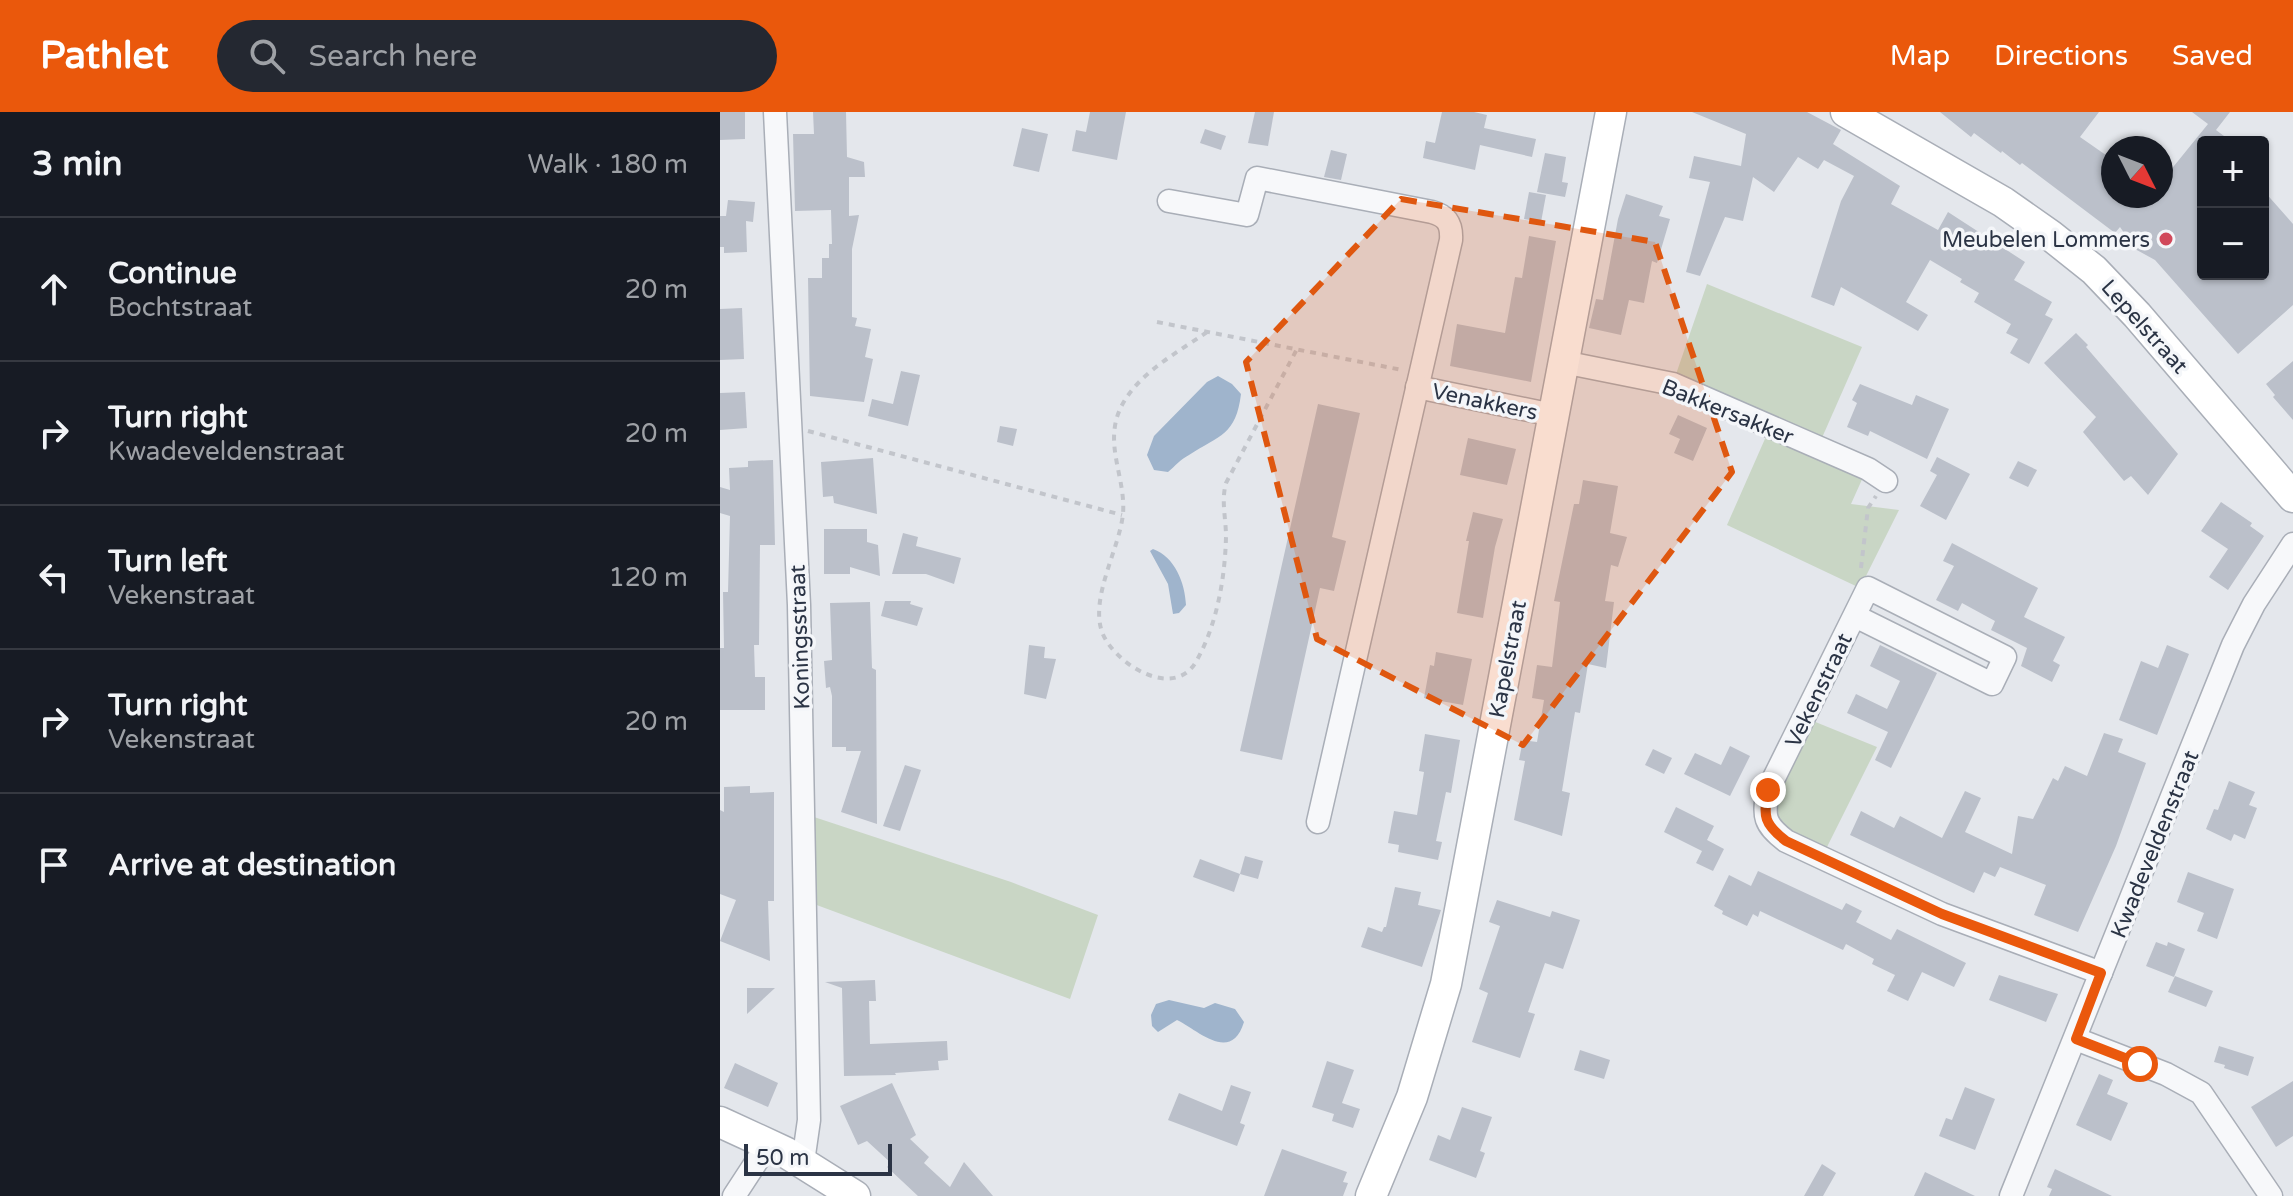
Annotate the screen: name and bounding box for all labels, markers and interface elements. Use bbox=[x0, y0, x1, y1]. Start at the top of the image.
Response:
search box bbox=[217, 20, 777, 92]
text: Pathlet bbox=[40, 33, 169, 79]
icon: search bbox=[245, 34, 289, 78]
text: Search here bbox=[309, 38, 477, 75]
text: Map bbox=[1890, 39, 1950, 73]
text: Directions bbox=[1994, 39, 2128, 73]
text: Saved bbox=[2172, 39, 2253, 73]
north arrow bbox=[2101, 136, 2173, 208]
map controls bbox=[2197, 136, 2269, 280]
button: + bbox=[2197, 136, 2269, 208]
text: 3 min bbox=[32, 144, 123, 185]
text: Walk · 180 m bbox=[528, 149, 688, 180]
button: − bbox=[2197, 208, 2269, 280]
place label: Meubelen Lommers bbox=[1942, 227, 2150, 253]
marker: Meubelen Lommers bbox=[2157, 230, 2175, 248]
text: Continue bbox=[108, 255, 237, 292]
icon: ahead bbox=[32, 267, 76, 311]
text: 20 m bbox=[625, 274, 688, 305]
street label: Lepelstraat bbox=[2095, 274, 2193, 379]
text: Bochtstraat bbox=[108, 292, 252, 323]
street label: Bakkersakker bbox=[1658, 374, 1798, 450]
street label: Venakkers bbox=[1430, 378, 1540, 426]
text: Turn right bbox=[108, 399, 248, 436]
icon: right bbox=[32, 411, 76, 455]
text: 20 m bbox=[625, 418, 688, 449]
text: Kwadeveldenstraat bbox=[108, 436, 344, 467]
text: Turn left bbox=[108, 543, 227, 580]
icon: left bbox=[32, 555, 76, 599]
text: 120 m bbox=[608, 562, 688, 593]
street label: Koningsstraat bbox=[784, 564, 816, 710]
text: Vekenstraat bbox=[108, 580, 255, 611]
street label: Kapelstraat bbox=[1484, 598, 1532, 720]
street label: Vekenstraat bbox=[1780, 629, 1858, 752]
text: Turn right bbox=[108, 687, 248, 724]
icon: right bbox=[32, 699, 76, 743]
text: 20 m bbox=[625, 706, 688, 737]
text: Vekenstraat bbox=[108, 724, 255, 755]
street label: Kwadeveldenstraat bbox=[2105, 747, 2204, 942]
route end bbox=[1750, 772, 1786, 808]
icon: arrive bbox=[32, 843, 76, 887]
text: Arrive at destination bbox=[108, 847, 396, 884]
route start bbox=[2122, 1046, 2158, 1082]
scale bar bbox=[744, 1140, 892, 1176]
text: 50 m bbox=[756, 1145, 810, 1171]

